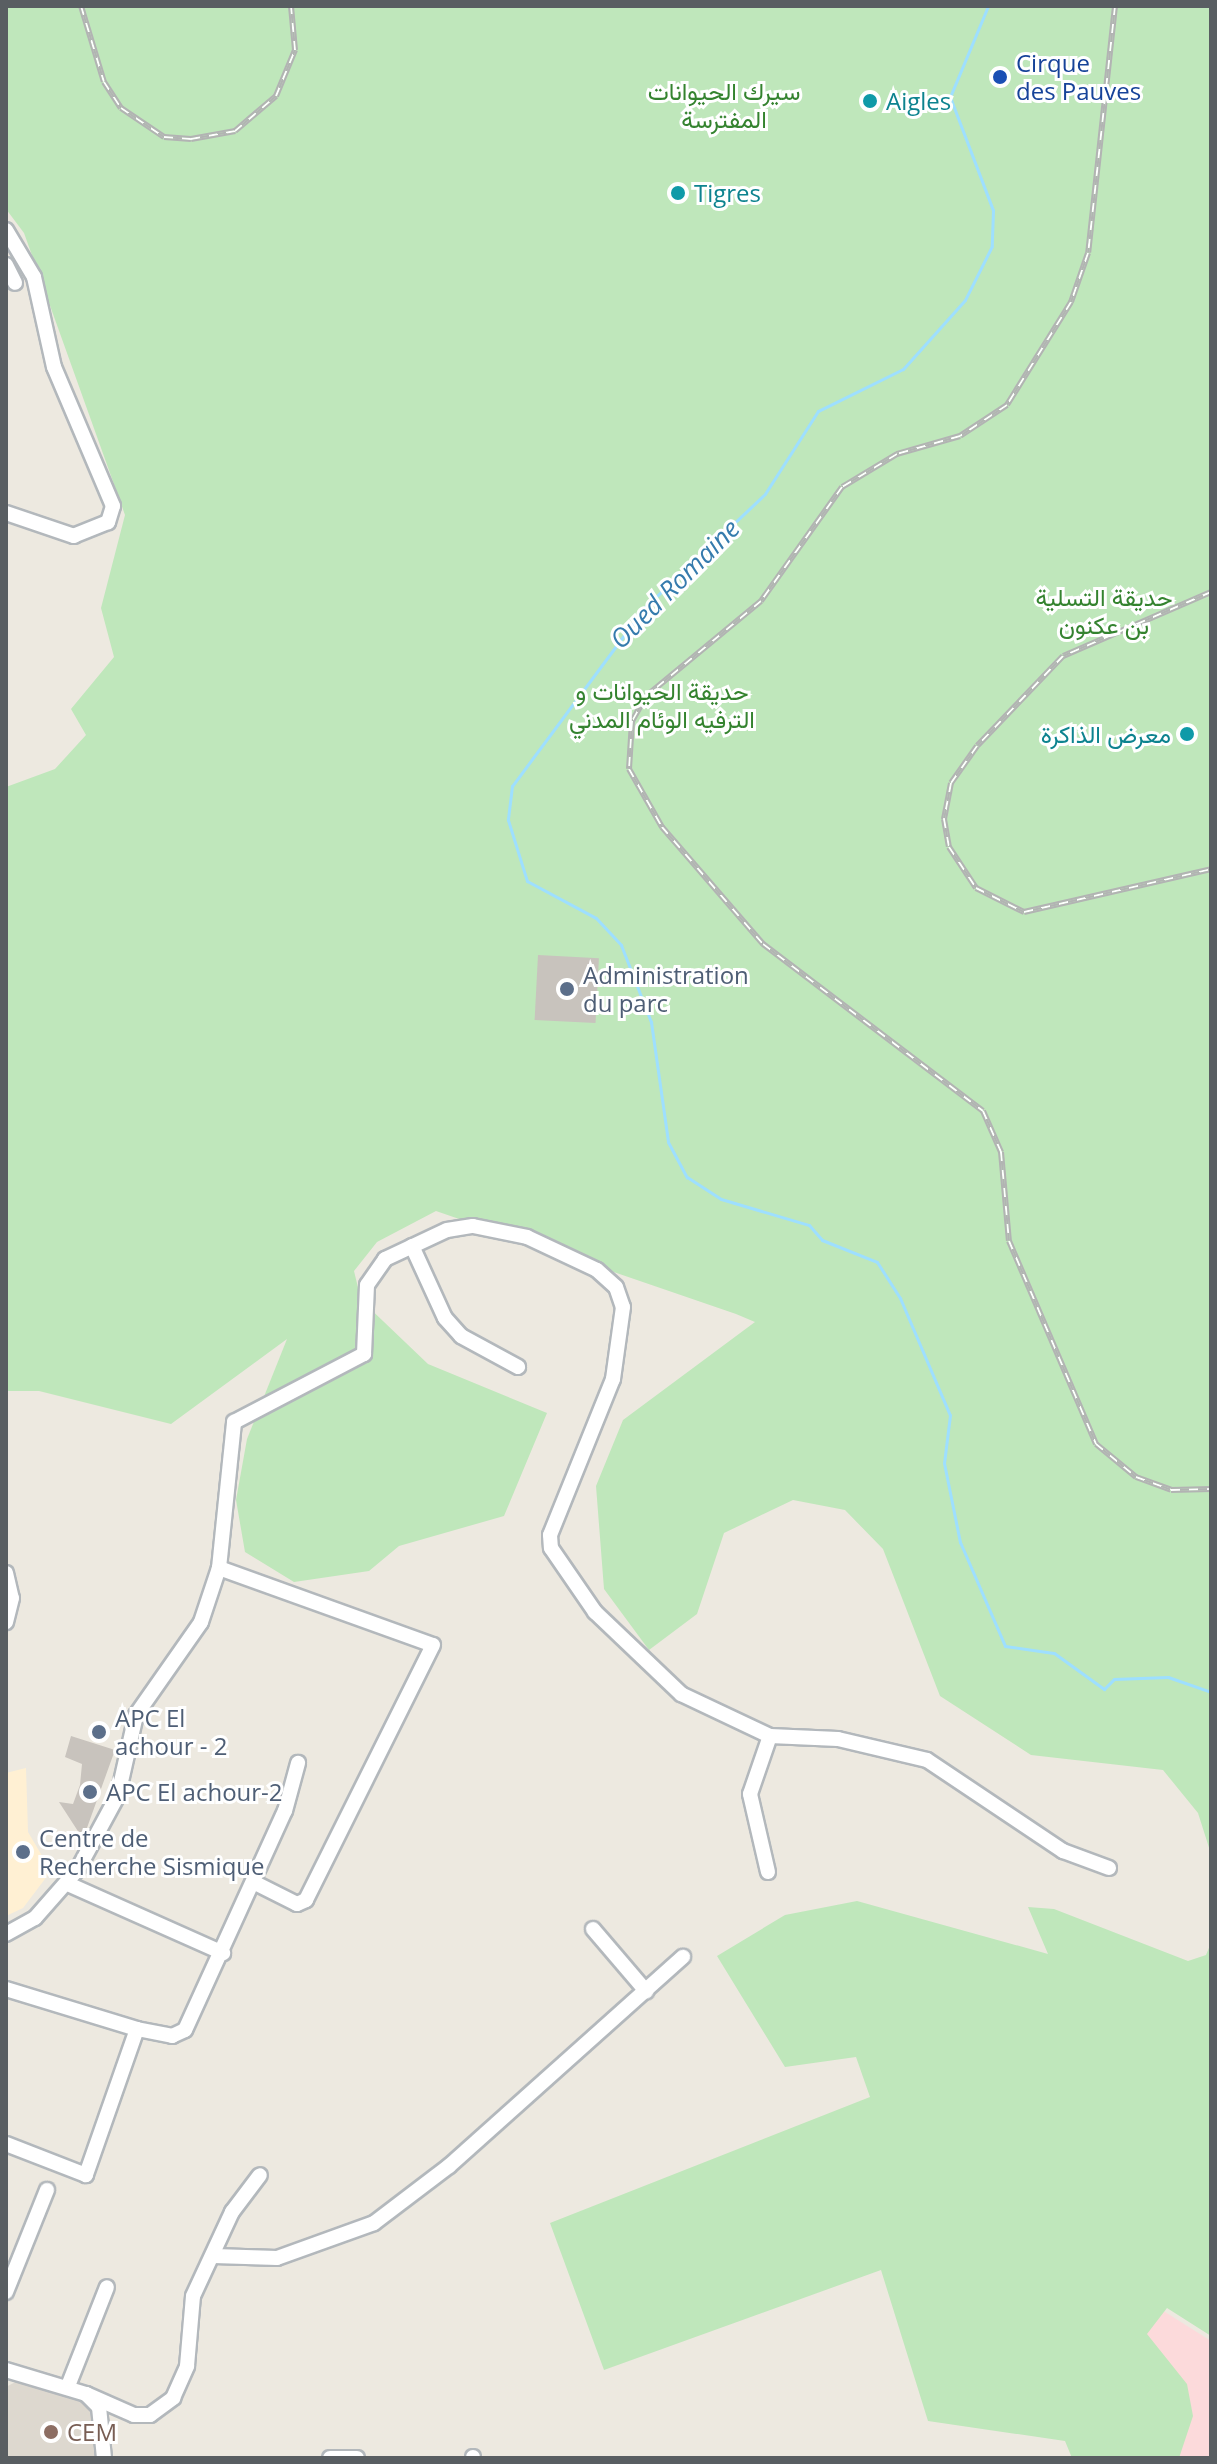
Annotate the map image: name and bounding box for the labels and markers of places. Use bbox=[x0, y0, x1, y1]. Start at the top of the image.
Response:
place label: Cirque des Pauves bbox=[1016, 49, 1141, 105]
marker: Cirque des Pauves bbox=[991, 68, 1009, 86]
place label: Aigles bbox=[886, 87, 951, 115]
marker: Aigles bbox=[861, 92, 879, 110]
place label: Tigres bbox=[694, 179, 761, 207]
marker: Tigres bbox=[669, 184, 687, 202]
place label: معرض الذاكرة bbox=[1041, 720, 1171, 748]
marker: معرض الذاكرة bbox=[1178, 725, 1196, 743]
place label: Administration du parc bbox=[583, 961, 749, 1017]
marker: Administration du parc bbox=[558, 980, 576, 998]
place label: APC El achour - 2 bbox=[115, 1704, 227, 1760]
marker: APC El achour - 2 bbox=[90, 1723, 108, 1741]
place label: APC El achour-2 bbox=[106, 1778, 283, 1806]
marker: APC El achour-2 bbox=[81, 1783, 99, 1801]
place label: Centre de Recherche Sismique bbox=[39, 1824, 265, 1880]
marker: Centre de Recherche Sismique bbox=[14, 1843, 32, 1861]
place label: CEM bbox=[67, 2418, 117, 2446]
marker: CEM bbox=[42, 2423, 60, 2441]

